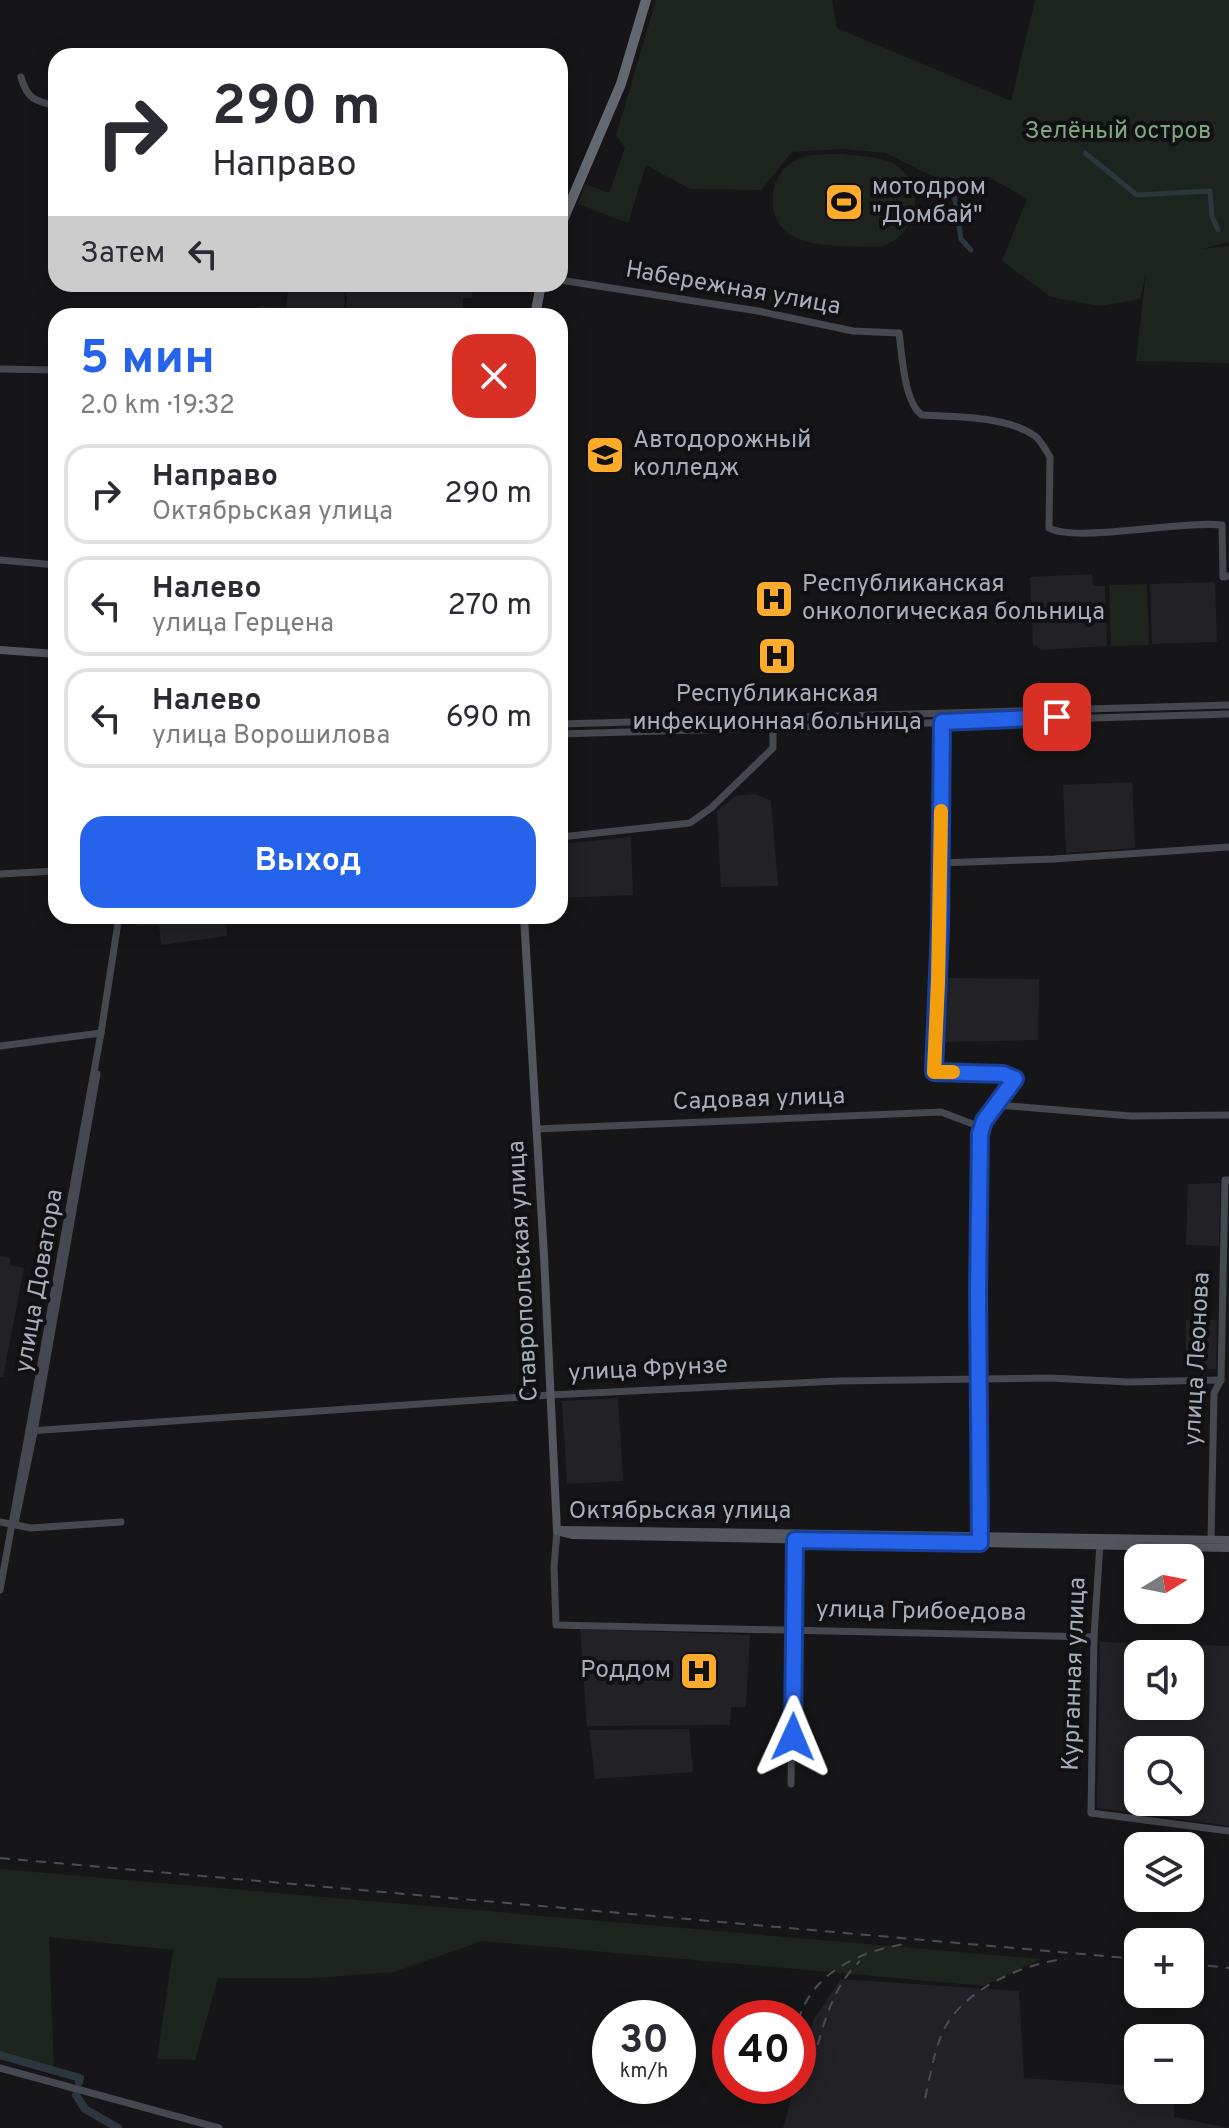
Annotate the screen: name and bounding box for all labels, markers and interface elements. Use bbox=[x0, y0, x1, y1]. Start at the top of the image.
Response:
text: 290 m bbox=[212, 74, 381, 144]
icon: right bbox=[80, 80, 184, 184]
park label: Зелёный остров bbox=[1025, 117, 1211, 147]
text: Направо bbox=[212, 143, 357, 189]
place label: мотодром "Домбай" bbox=[872, 173, 986, 231]
sports icon: мотодром "Домбай" bbox=[823, 181, 865, 223]
icon: left bbox=[181, 232, 225, 276]
text: Затем bbox=[80, 236, 165, 273]
street label: Набережная улица bbox=[623, 255, 843, 323]
text: 5 мин bbox=[80, 330, 215, 390]
button: close bbox=[452, 334, 536, 418]
text: 2.0 km · 19:32 bbox=[80, 390, 235, 423]
place label: Автодорожный колледж bbox=[633, 426, 811, 484]
school or university icon: Автодорожный колледж bbox=[584, 434, 626, 476]
text: Направо bbox=[152, 459, 278, 496]
icon: right bbox=[84, 472, 128, 516]
text: 290 m bbox=[444, 476, 532, 513]
text: Октябрьская улица bbox=[152, 496, 393, 529]
place label: Республиканская онкологическая больница bbox=[802, 570, 1105, 628]
text: Налево bbox=[152, 571, 261, 608]
hospital icon: Республиканская онкологическая больница bbox=[753, 578, 795, 620]
icon: left bbox=[84, 584, 128, 628]
text: 270 m bbox=[447, 588, 532, 625]
text: улица Герцена bbox=[152, 608, 334, 641]
hospital icon: Республиканская инфекционная больница bbox=[756, 635, 798, 677]
place label: Республиканская инфекционная больница bbox=[632, 680, 922, 738]
text: Налево bbox=[152, 683, 261, 720]
pin bbox=[1023, 683, 1091, 751]
icon: arrive bbox=[1035, 695, 1079, 739]
icon: left bbox=[84, 696, 128, 740]
text: 690 m bbox=[446, 700, 532, 737]
text: улица Ворошилова bbox=[152, 720, 390, 753]
button: Выход bbox=[80, 816, 536, 908]
street label: Садовая улица bbox=[672, 1082, 846, 1118]
street label: Ставропольская улица bbox=[502, 1140, 546, 1402]
street label: улица Доватора bbox=[9, 1187, 71, 1375]
street label: улица Леонова bbox=[1178, 1271, 1218, 1447]
street label: улица Фрунзе bbox=[567, 1351, 729, 1389]
street label: Октябрьская улица bbox=[569, 1497, 791, 1527]
north arrow bbox=[1124, 1544, 1204, 1624]
map controls bbox=[1124, 1544, 1204, 2104]
street label: Курганная улица bbox=[1057, 1577, 1093, 1771]
street label: улица Грибоедова bbox=[816, 1595, 1026, 1629]
button: sound bbox=[1124, 1640, 1204, 1720]
hospital icon: Роддом bbox=[678, 1650, 720, 1692]
place label: Роддом bbox=[580, 1656, 671, 1686]
position arrow bbox=[751, 1695, 835, 1779]
button: search bbox=[1124, 1736, 1204, 1816]
button: layers bbox=[1124, 1832, 1204, 1912]
button: + bbox=[1124, 1928, 1204, 2008]
speed limit sign: 40 bbox=[712, 2000, 816, 2104]
text: 30 bbox=[619, 2017, 669, 2067]
button: − bbox=[1124, 2024, 1204, 2104]
text: km/h bbox=[620, 2059, 668, 2085]

